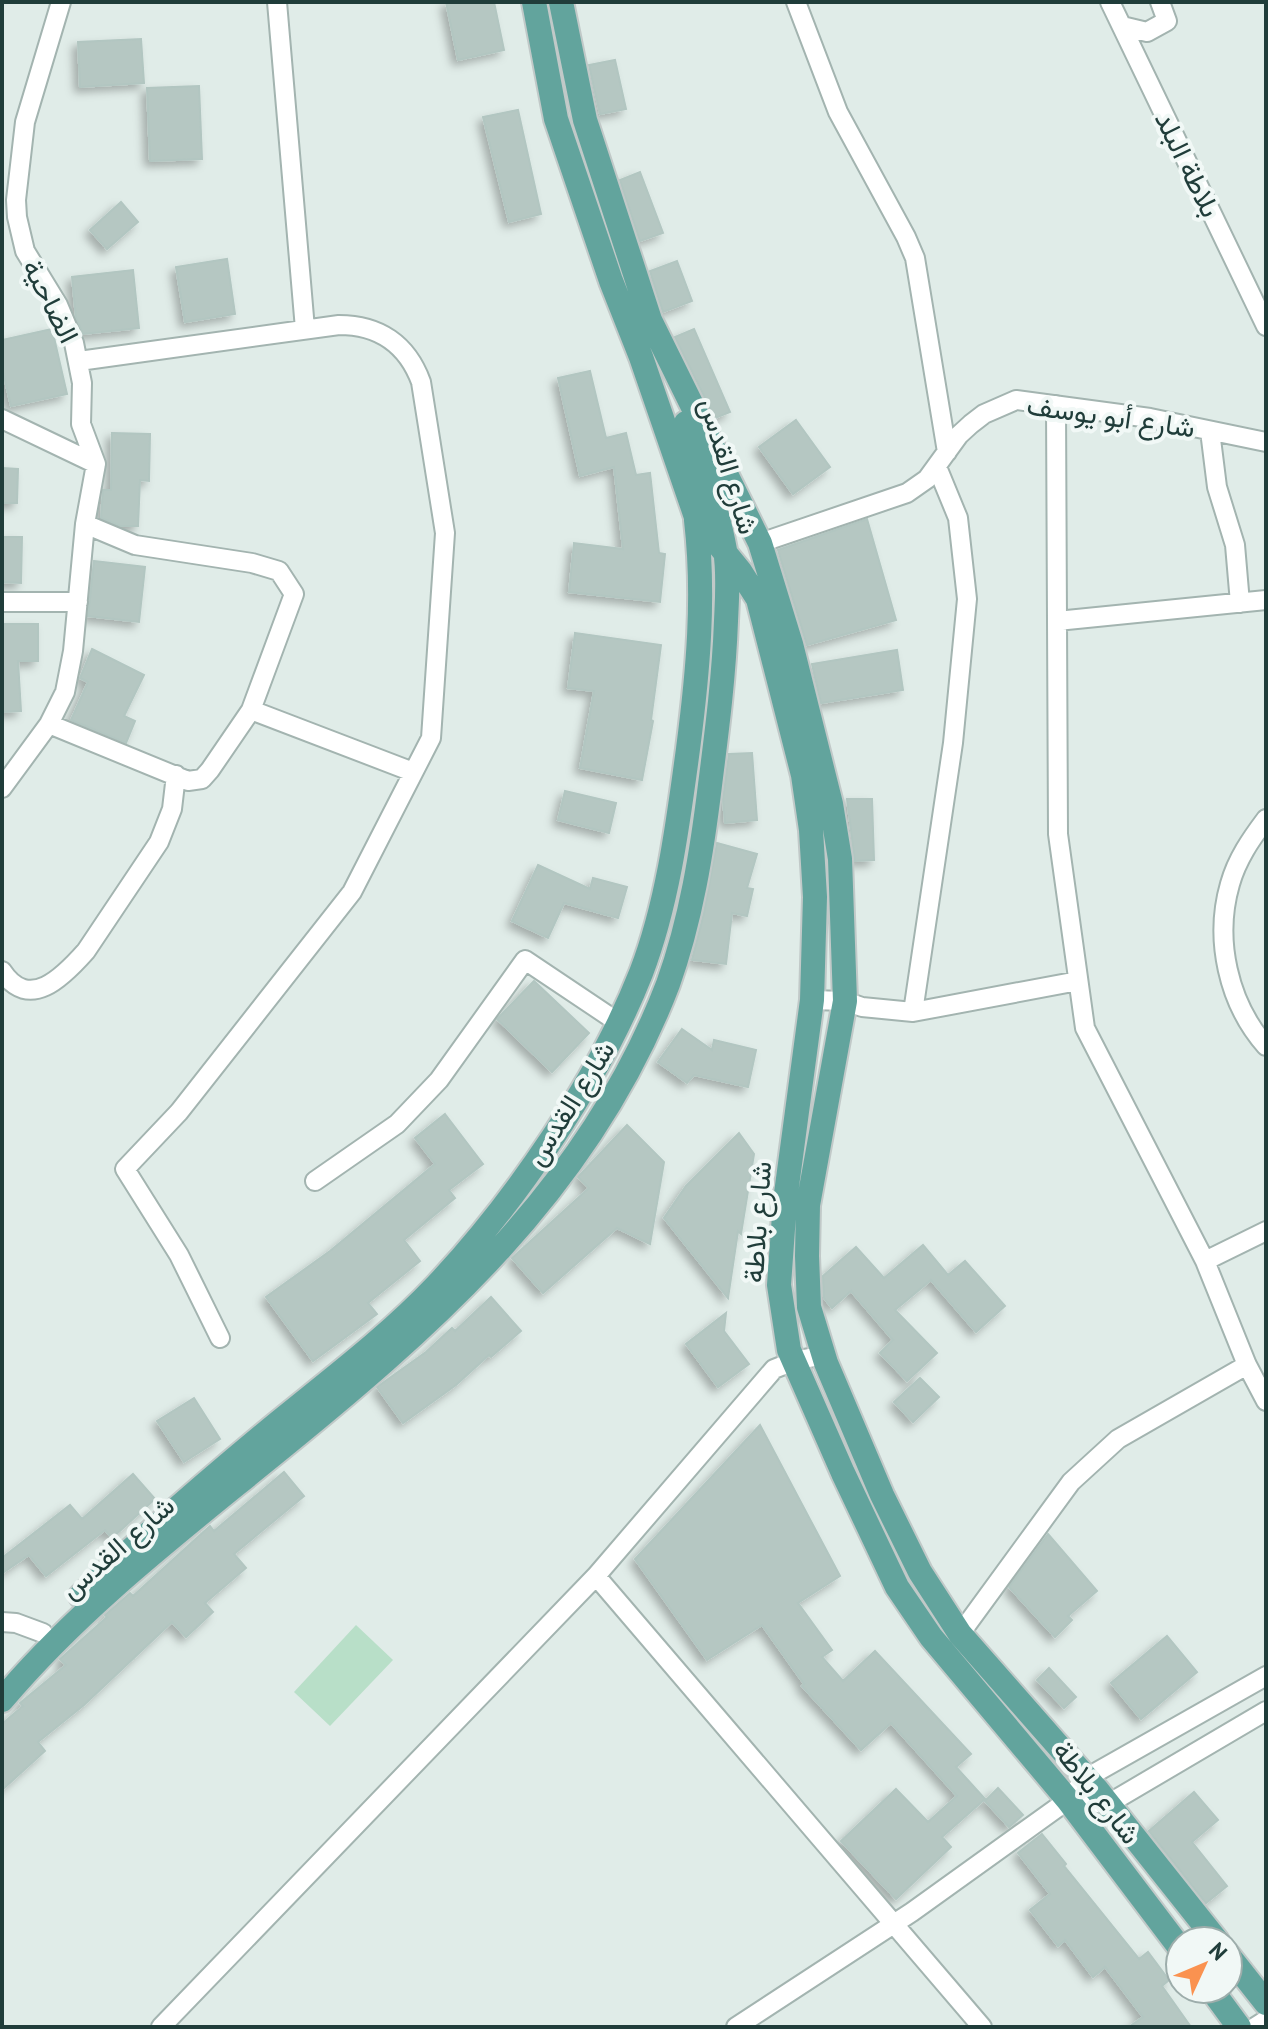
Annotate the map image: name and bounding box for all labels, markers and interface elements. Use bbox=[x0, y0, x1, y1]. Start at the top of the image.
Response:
street label: بلاطة البلد bbox=[1147, 105, 1230, 223]
street label: الضاحية bbox=[15, 253, 88, 349]
street label: شارع أبو يوسف bbox=[1025, 385, 1197, 447]
street label: شارع القدس bbox=[690, 393, 768, 539]
street label: شارع القدس bbox=[517, 1033, 623, 1173]
street label: شارع بلاطة bbox=[734, 1160, 780, 1284]
street label: شارع القدس bbox=[52, 1487, 182, 1607]
street label: شارع بلاطة bbox=[1045, 1732, 1149, 1852]
north arrow bbox=[1164, 1925, 1244, 2005]
text: N bbox=[1203, 1936, 1233, 1966]

